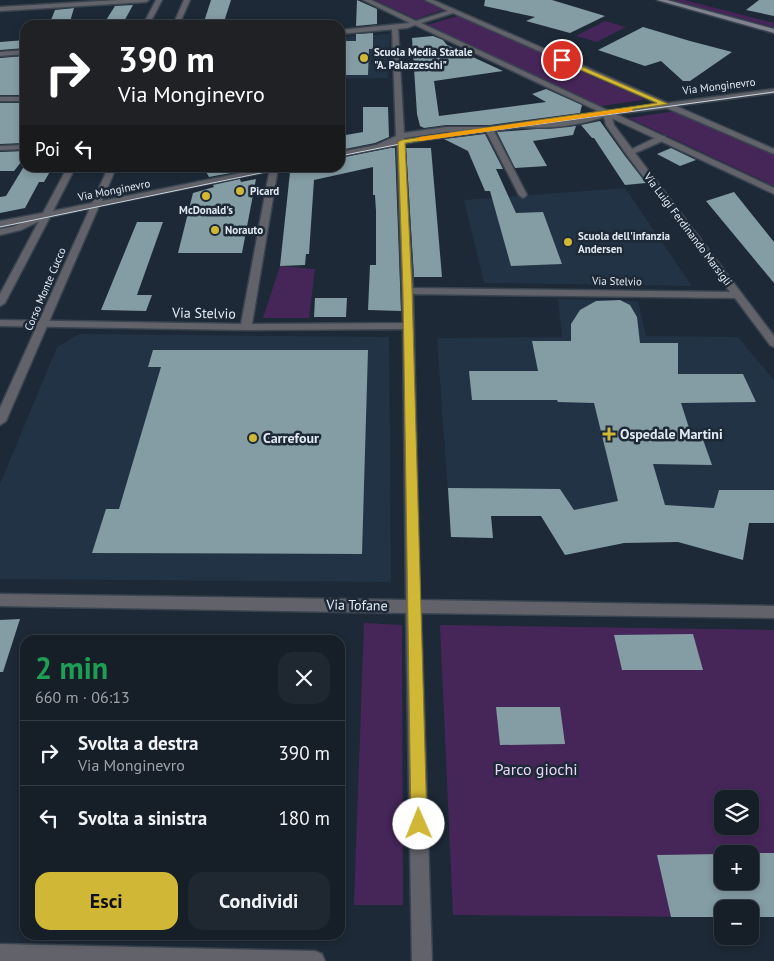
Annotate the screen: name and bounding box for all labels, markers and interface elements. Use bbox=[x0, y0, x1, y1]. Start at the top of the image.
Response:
text: 390 m bbox=[118, 36, 215, 82]
pin bbox=[541, 39, 583, 81]
icon: right bbox=[35, 40, 100, 105]
place label: Scuola Media Statale "A. Palazzeschi" bbox=[374, 45, 473, 72]
icon: arrive bbox=[548, 46, 576, 74]
marker: Scuola Media Statale "A. Palazzeschi" bbox=[358, 52, 370, 64]
street label: Via Monginevro bbox=[681, 75, 756, 98]
text: Via Monginevro bbox=[118, 80, 265, 108]
icon: left bbox=[70, 135, 98, 163]
text: Poi bbox=[35, 137, 60, 161]
street label: Via Luigi Ferdinando Marsigli bbox=[640, 169, 735, 288]
street label: Via Monginevro bbox=[76, 176, 151, 204]
place label: Picard bbox=[250, 184, 279, 198]
marker: Picard bbox=[234, 185, 246, 197]
marker: McDonald's bbox=[200, 190, 212, 202]
place label: McDonald's bbox=[179, 203, 233, 217]
place label: Norauto bbox=[225, 223, 263, 237]
marker: Norauto bbox=[209, 224, 221, 236]
place label: Scuola dell'infanzia Andersen bbox=[578, 229, 670, 256]
marker: Scuola dell'infanzia Andersen bbox=[562, 236, 574, 248]
street label: Corso Monte Cucco bbox=[21, 245, 69, 333]
street label: Via Stelvio bbox=[591, 274, 642, 288]
street label: Via Stelvio bbox=[171, 303, 236, 323]
place label: Ospedale Martini bbox=[620, 425, 723, 443]
marker: Ospedale Martini bbox=[602, 427, 616, 441]
place label: Carrefour bbox=[263, 429, 319, 447]
marker: Carrefour bbox=[247, 432, 259, 444]
street label: Via Tofane bbox=[325, 595, 388, 615]
text: 2 min bbox=[35, 648, 108, 687]
button: close bbox=[278, 652, 330, 704]
text: 660 m · 06:13 bbox=[35, 687, 130, 707]
text: Svolta a destra bbox=[78, 731, 199, 755]
icon: right bbox=[35, 739, 63, 767]
text: 390 m bbox=[278, 741, 330, 765]
text: Via Monginevro bbox=[78, 755, 185, 775]
park label: Parco giochi bbox=[494, 759, 578, 779]
map controls bbox=[714, 790, 759, 945]
button: layers bbox=[714, 790, 759, 835]
position arrow bbox=[392, 797, 444, 849]
icon: left bbox=[35, 804, 63, 832]
text: Svolta a sinistra bbox=[78, 806, 207, 830]
text: 180 m bbox=[278, 806, 330, 830]
button: + bbox=[714, 845, 759, 890]
button: Esci bbox=[35, 872, 178, 930]
button: Condividi bbox=[188, 872, 330, 930]
button: − bbox=[714, 900, 759, 945]

